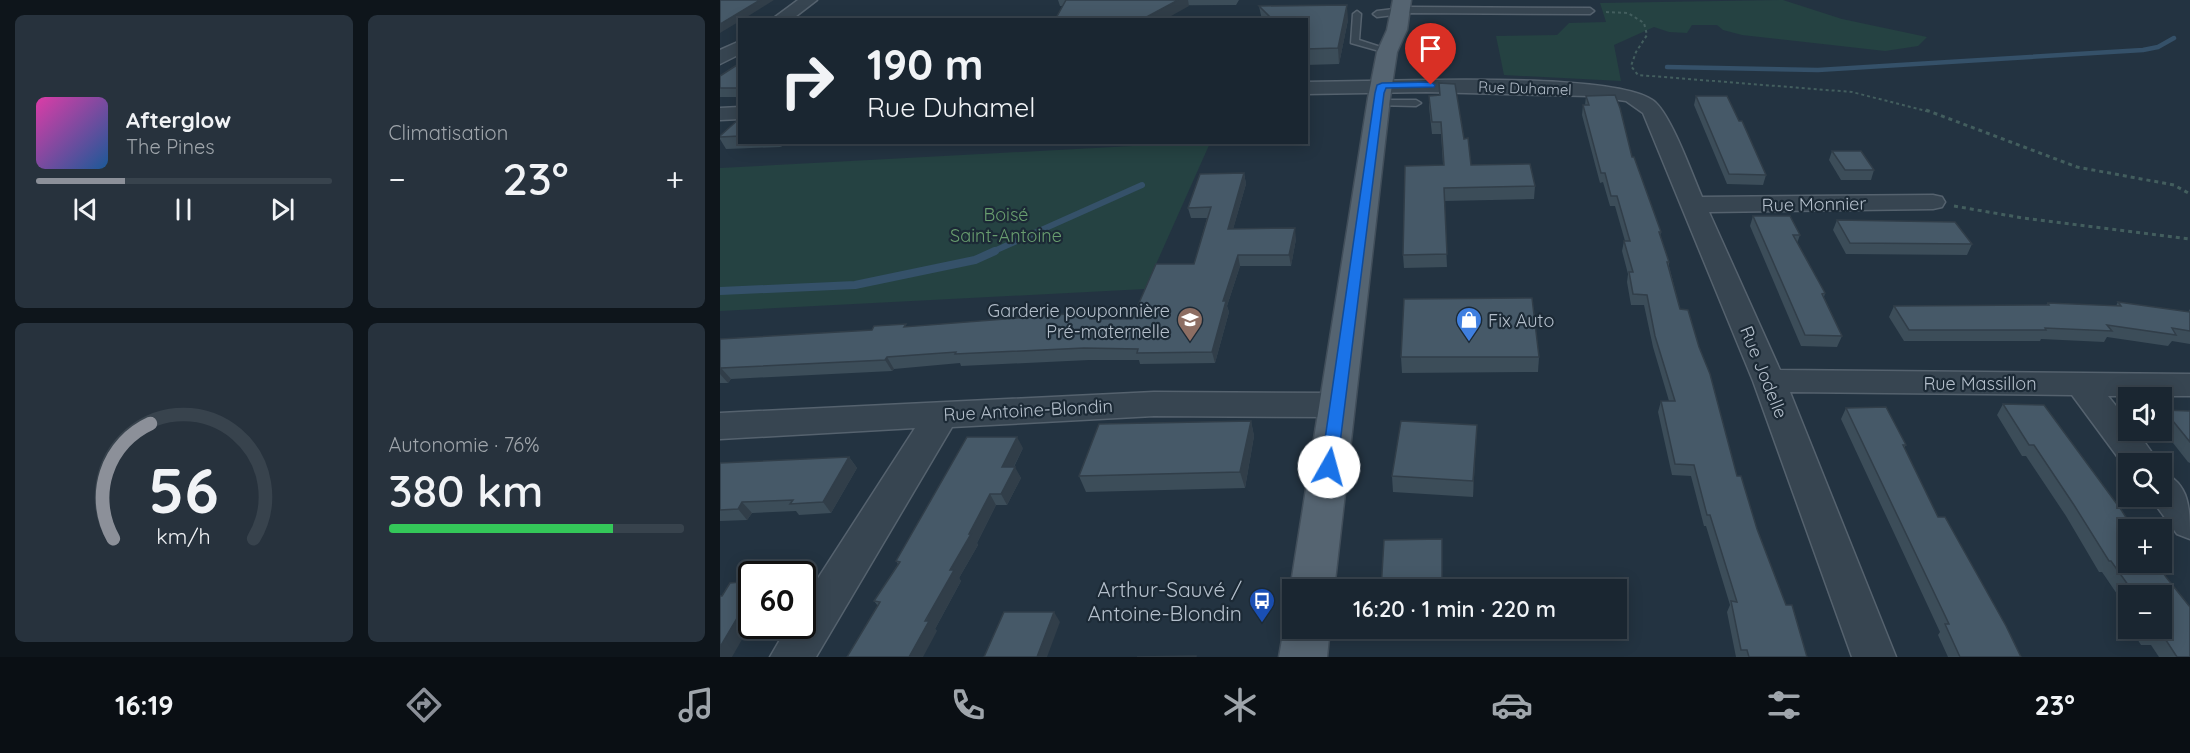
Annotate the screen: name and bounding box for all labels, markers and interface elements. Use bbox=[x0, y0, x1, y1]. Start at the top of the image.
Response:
pin bbox=[1405, 23, 1456, 85]
icon: arrive bbox=[1414, 32, 1447, 65]
text: 190 m bbox=[867, 38, 983, 91]
icon: right bbox=[768, 42, 846, 120]
street label: Rue Duhamel bbox=[1478, 77, 1572, 99]
text: Rue Duhamel bbox=[867, 90, 1035, 124]
text: Afterglow bbox=[126, 106, 231, 134]
text: Climatisation bbox=[389, 120, 508, 145]
text: The Pines bbox=[126, 134, 215, 159]
text: 23° bbox=[502, 150, 569, 206]
text: − bbox=[389, 158, 406, 199]
text: + bbox=[665, 158, 684, 199]
street label: Rue Monnier bbox=[1761, 192, 1867, 216]
icon: previous bbox=[69, 193, 102, 226]
icon: pause bbox=[167, 193, 200, 226]
icon: next bbox=[266, 193, 299, 226]
park label: Boisé Saint-Antoine bbox=[950, 203, 1062, 247]
place label: Garderie pouponnière Pré-maternelle bbox=[988, 299, 1170, 343]
school or university icon: Garderie pouponnière Pré-maternelle bbox=[1175, 305, 1205, 343]
shop icon: Fix Auto bbox=[1454, 305, 1484, 343]
place label: Fix Auto bbox=[1488, 309, 1554, 332]
street label: Rue Jodelle bbox=[1735, 322, 1793, 422]
street label: Rue Massillon bbox=[1923, 372, 2037, 395]
map controls bbox=[2118, 387, 2172, 639]
button: sound bbox=[2118, 387, 2172, 441]
street label: Rue Antoine-Blondin bbox=[943, 394, 1113, 426]
text: Autonomie · 76% bbox=[389, 432, 540, 457]
position arrow bbox=[1297, 435, 1361, 499]
text: 56 bbox=[149, 451, 219, 529]
button: search bbox=[2118, 453, 2172, 507]
text: 380 km bbox=[389, 462, 543, 518]
button: + bbox=[2118, 519, 2172, 573]
text: km/h bbox=[157, 524, 211, 550]
speed limit sign: 60 bbox=[738, 561, 816, 639]
place label: Arthur-Sauvé / Antoine-Blondin bbox=[1087, 576, 1242, 626]
button: − bbox=[2118, 585, 2172, 639]
bus stop icon: Arthur-Sauvé / Antoine-Blondin bbox=[1247, 586, 1277, 624]
text: 16:20 · 1 min · 220 m bbox=[1353, 595, 1556, 623]
icon: directions bbox=[403, 684, 445, 726]
icon: music bbox=[675, 684, 717, 726]
icon: phone bbox=[947, 684, 989, 726]
icon: climate bbox=[1219, 684, 1261, 726]
icon: car bbox=[1491, 684, 1533, 726]
icon: filters bbox=[1763, 684, 1805, 726]
text: 16:19 bbox=[115, 688, 174, 722]
text: 23° bbox=[2034, 688, 2075, 722]

